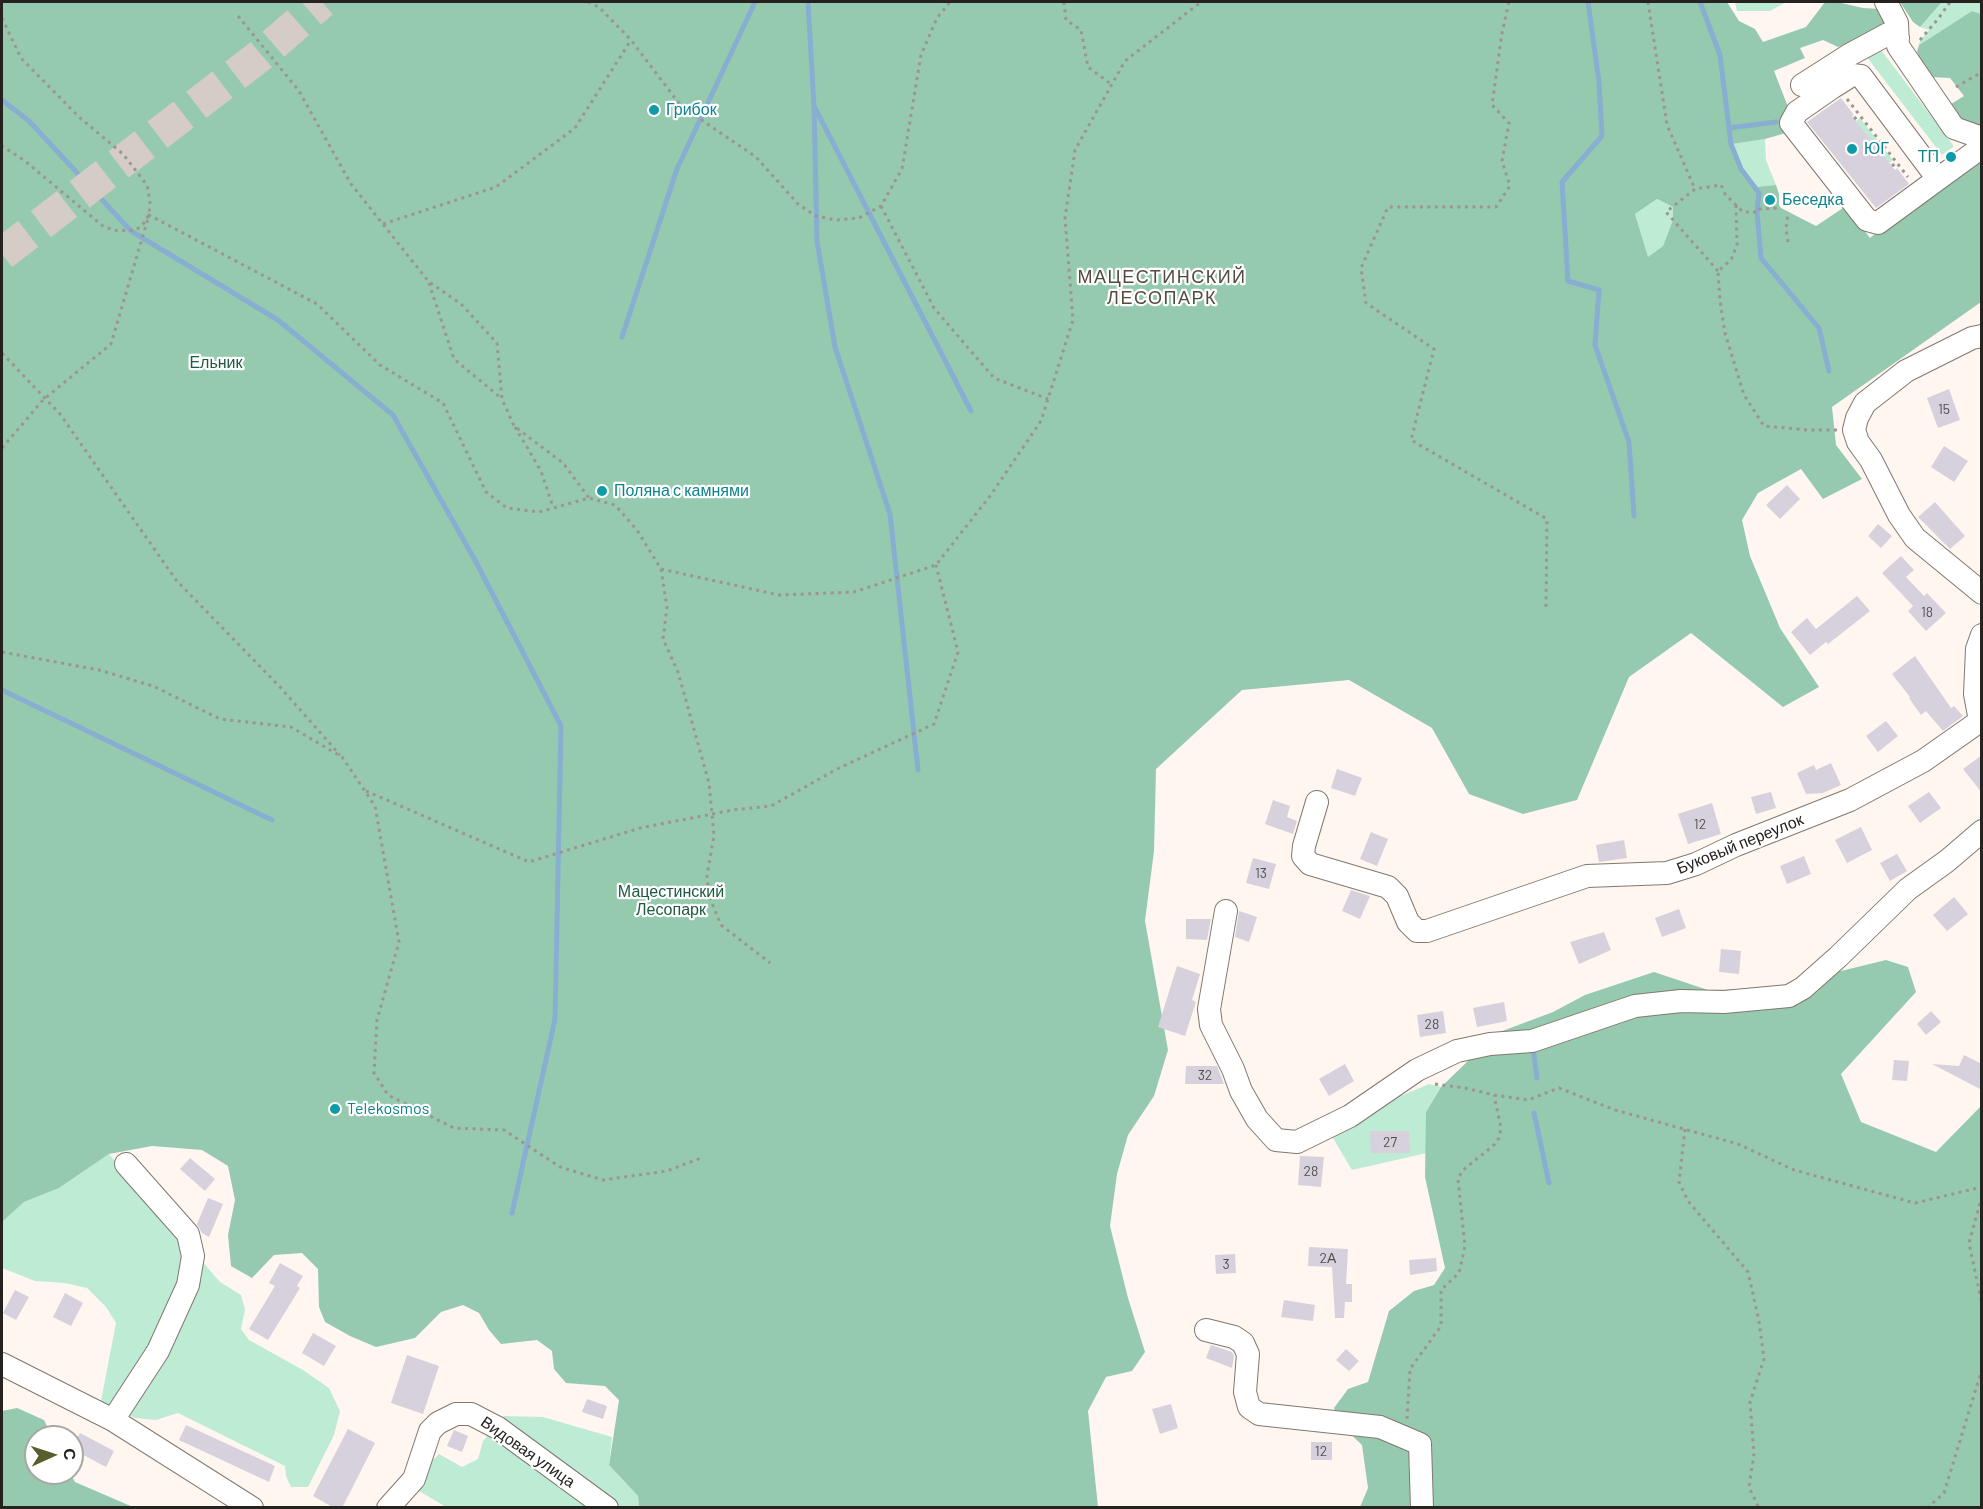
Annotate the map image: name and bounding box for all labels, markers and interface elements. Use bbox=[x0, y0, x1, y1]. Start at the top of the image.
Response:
place label: Грибок bbox=[666, 100, 717, 120]
marker: Грибок bbox=[647, 103, 661, 117]
place label: ЮГ bbox=[1864, 139, 1889, 159]
marker: ЮГ bbox=[1845, 142, 1859, 156]
place label: ТП bbox=[1918, 147, 1939, 167]
marker: ТП bbox=[1944, 150, 1958, 164]
place label: Беседка bbox=[1782, 190, 1844, 210]
marker: Беседка bbox=[1763, 193, 1777, 207]
district label: МАЦЕСТИНСКИЙ ЛЕСОПАРК bbox=[1077, 266, 1247, 308]
park label: Ельник bbox=[189, 353, 243, 373]
house number: 15 bbox=[1938, 401, 1950, 417]
place label: Поляна с камнями bbox=[614, 481, 749, 501]
marker: Поляна с камнями bbox=[595, 484, 609, 498]
house number: 18 bbox=[1921, 604, 1933, 620]
street label: Буковый переулок bbox=[1674, 810, 1806, 878]
house number: 12 bbox=[1694, 816, 1706, 832]
house number: 13 bbox=[1255, 865, 1267, 881]
park label: Мацестинский Лесопарк bbox=[618, 882, 724, 920]
house number: 28 bbox=[1425, 1016, 1439, 1032]
house number: 32 bbox=[1198, 1067, 1212, 1083]
place label: Telekosmos bbox=[347, 1099, 429, 1119]
marker: Telekosmos bbox=[328, 1102, 342, 1116]
house number: 27 bbox=[1383, 1134, 1397, 1150]
house number: 28 bbox=[1304, 1163, 1318, 1179]
house number: 2А bbox=[1320, 1250, 1336, 1266]
house number: 3 bbox=[1222, 1256, 1230, 1272]
street label: Видовая улица bbox=[477, 1412, 579, 1492]
north arrow bbox=[24, 1425, 84, 1485]
house number: 12 bbox=[1315, 1443, 1327, 1459]
text: С bbox=[61, 1448, 80, 1460]

